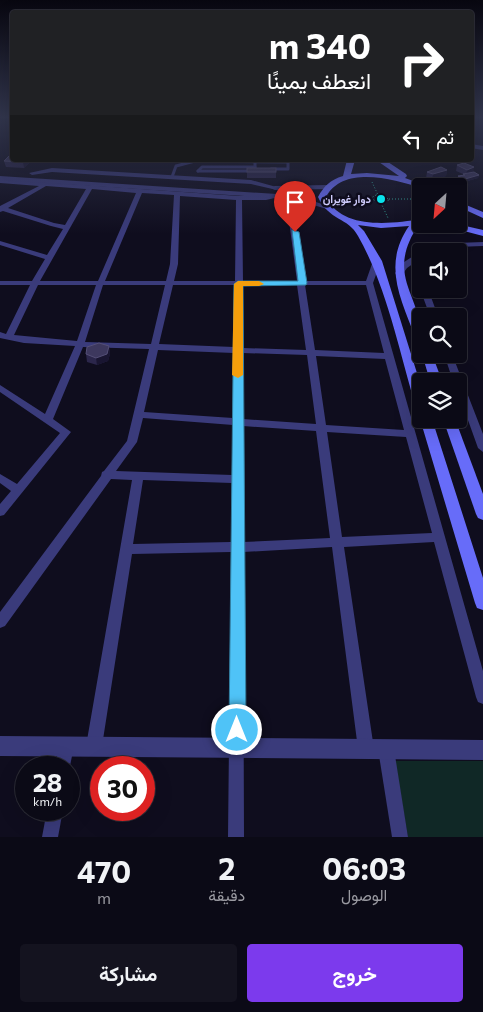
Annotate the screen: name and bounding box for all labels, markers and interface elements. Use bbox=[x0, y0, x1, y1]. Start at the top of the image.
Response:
text: 340 m bbox=[269, 23, 371, 66]
icon: right bbox=[389, 30, 454, 95]
text: انعطف يمينًا bbox=[267, 67, 371, 94]
icon: left bbox=[398, 125, 426, 153]
text: ثم bbox=[436, 125, 454, 148]
north arrow bbox=[412, 178, 468, 232]
map controls bbox=[412, 178, 467, 428]
pin bbox=[274, 181, 316, 232]
icon: arrive bbox=[281, 188, 309, 216]
place label: دوار غويران bbox=[323, 192, 372, 206]
marker: دوار غويران bbox=[375, 193, 387, 205]
button: sound bbox=[412, 243, 467, 298]
button: search bbox=[412, 308, 467, 363]
button: layers bbox=[412, 373, 467, 428]
position arrow bbox=[210, 703, 262, 755]
speed limit sign: 30 bbox=[90, 756, 155, 821]
text: 28 bbox=[33, 767, 62, 797]
text: km/h bbox=[33, 794, 62, 808]
text: 2 bbox=[218, 849, 235, 886]
text: 06:03 bbox=[322, 849, 406, 886]
text: 470 bbox=[77, 852, 131, 889]
text: دقيقة bbox=[208, 885, 245, 904]
text: الوصول bbox=[341, 885, 387, 904]
text: m bbox=[97, 888, 111, 907]
button: مشاركة bbox=[20, 944, 237, 1002]
button: خروج bbox=[247, 944, 463, 1002]

